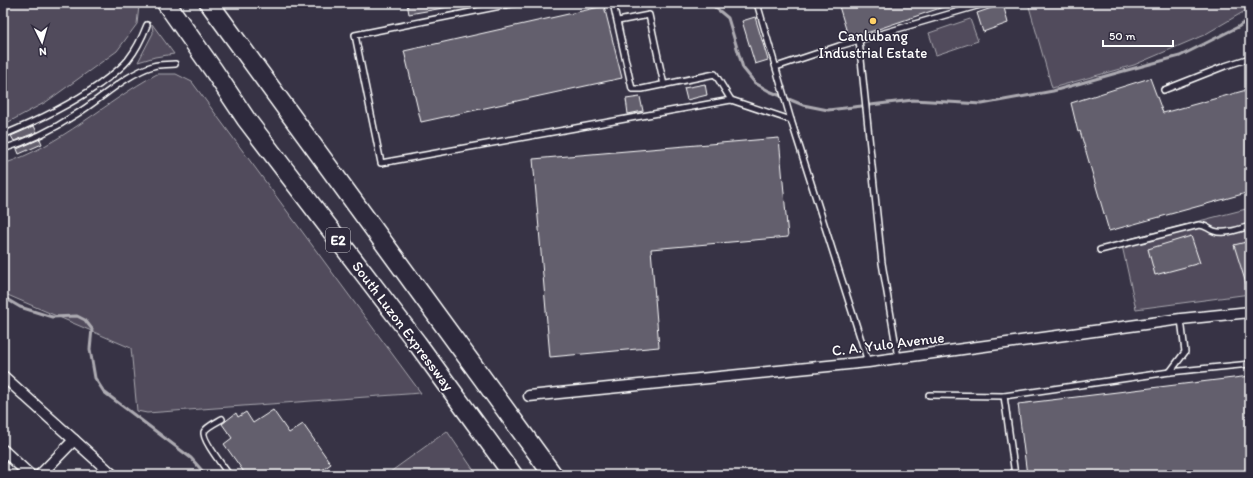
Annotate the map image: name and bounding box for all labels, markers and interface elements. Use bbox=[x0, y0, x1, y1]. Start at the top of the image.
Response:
marker: Canlubang Industrial Estate bbox=[868, 16, 878, 26]
north arrow bbox=[22, 22, 62, 62]
scale bar bbox=[1103, 22, 1173, 48]
place label: Canlubang Industrial Estate bbox=[819, 27, 927, 62]
text: 50 m bbox=[1109, 29, 1135, 43]
text: N bbox=[39, 45, 47, 58]
road number: E2 bbox=[326, 228, 350, 252]
street label: South Luzon Expressway bbox=[348, 258, 458, 394]
street label: C. A. Yulo Avenue bbox=[831, 328, 945, 360]

